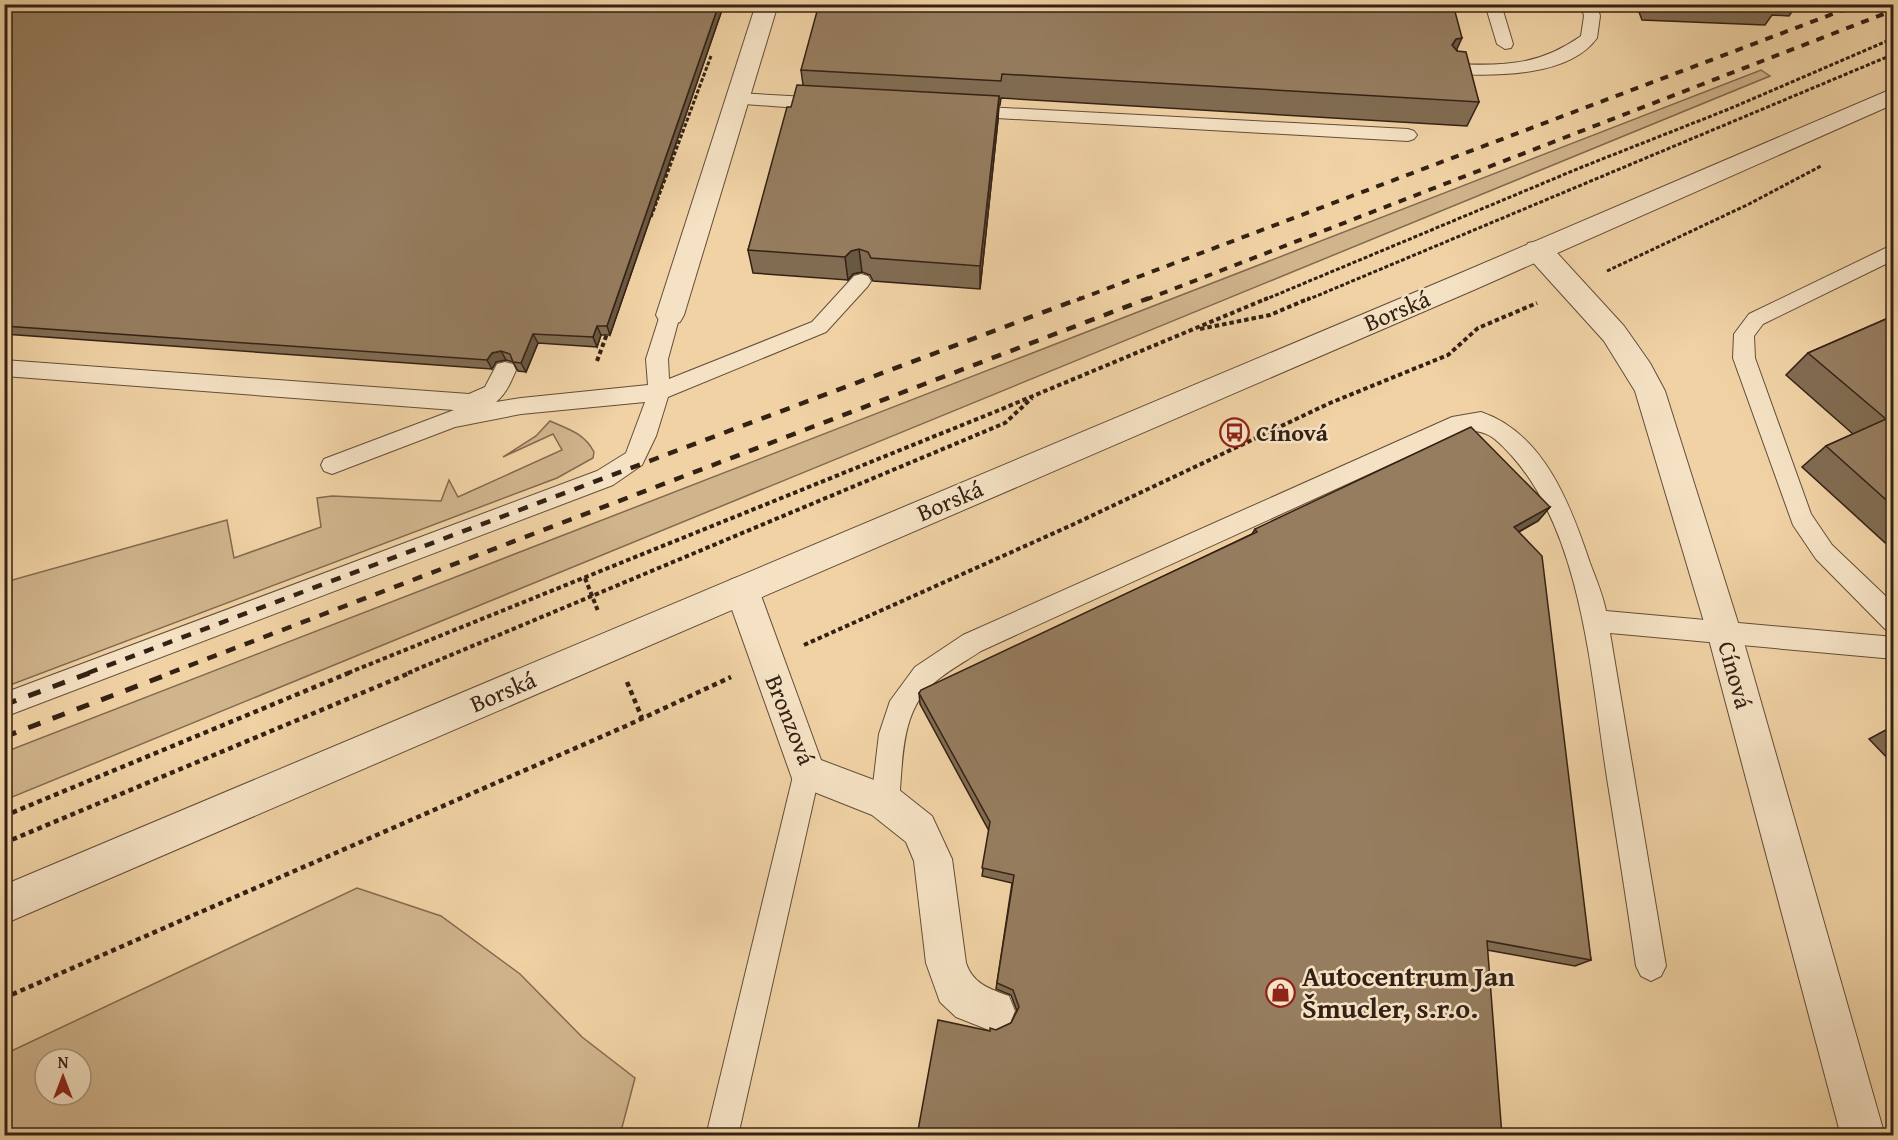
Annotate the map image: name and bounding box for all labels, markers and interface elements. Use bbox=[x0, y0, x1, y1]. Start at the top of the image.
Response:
street label: Borská bbox=[1358, 281, 1436, 340]
place label: Cínová bbox=[1256, 415, 1329, 450]
bus stop icon: Cínová bbox=[1219, 417, 1251, 449]
street label: Borská bbox=[911, 471, 989, 530]
street label: Cínová bbox=[1709, 637, 1762, 713]
street label: Borská bbox=[464, 662, 542, 721]
street label: Bronzová bbox=[757, 669, 825, 771]
place label: Autocentrum Jan Šmucler, s.r.o. bbox=[1302, 955, 1515, 1028]
shop icon: Autocentrum Jan Šmucler, s.r.o. bbox=[1265, 976, 1297, 1008]
north arrow bbox=[33, 1047, 93, 1107]
text: N bbox=[58, 1050, 69, 1074]

